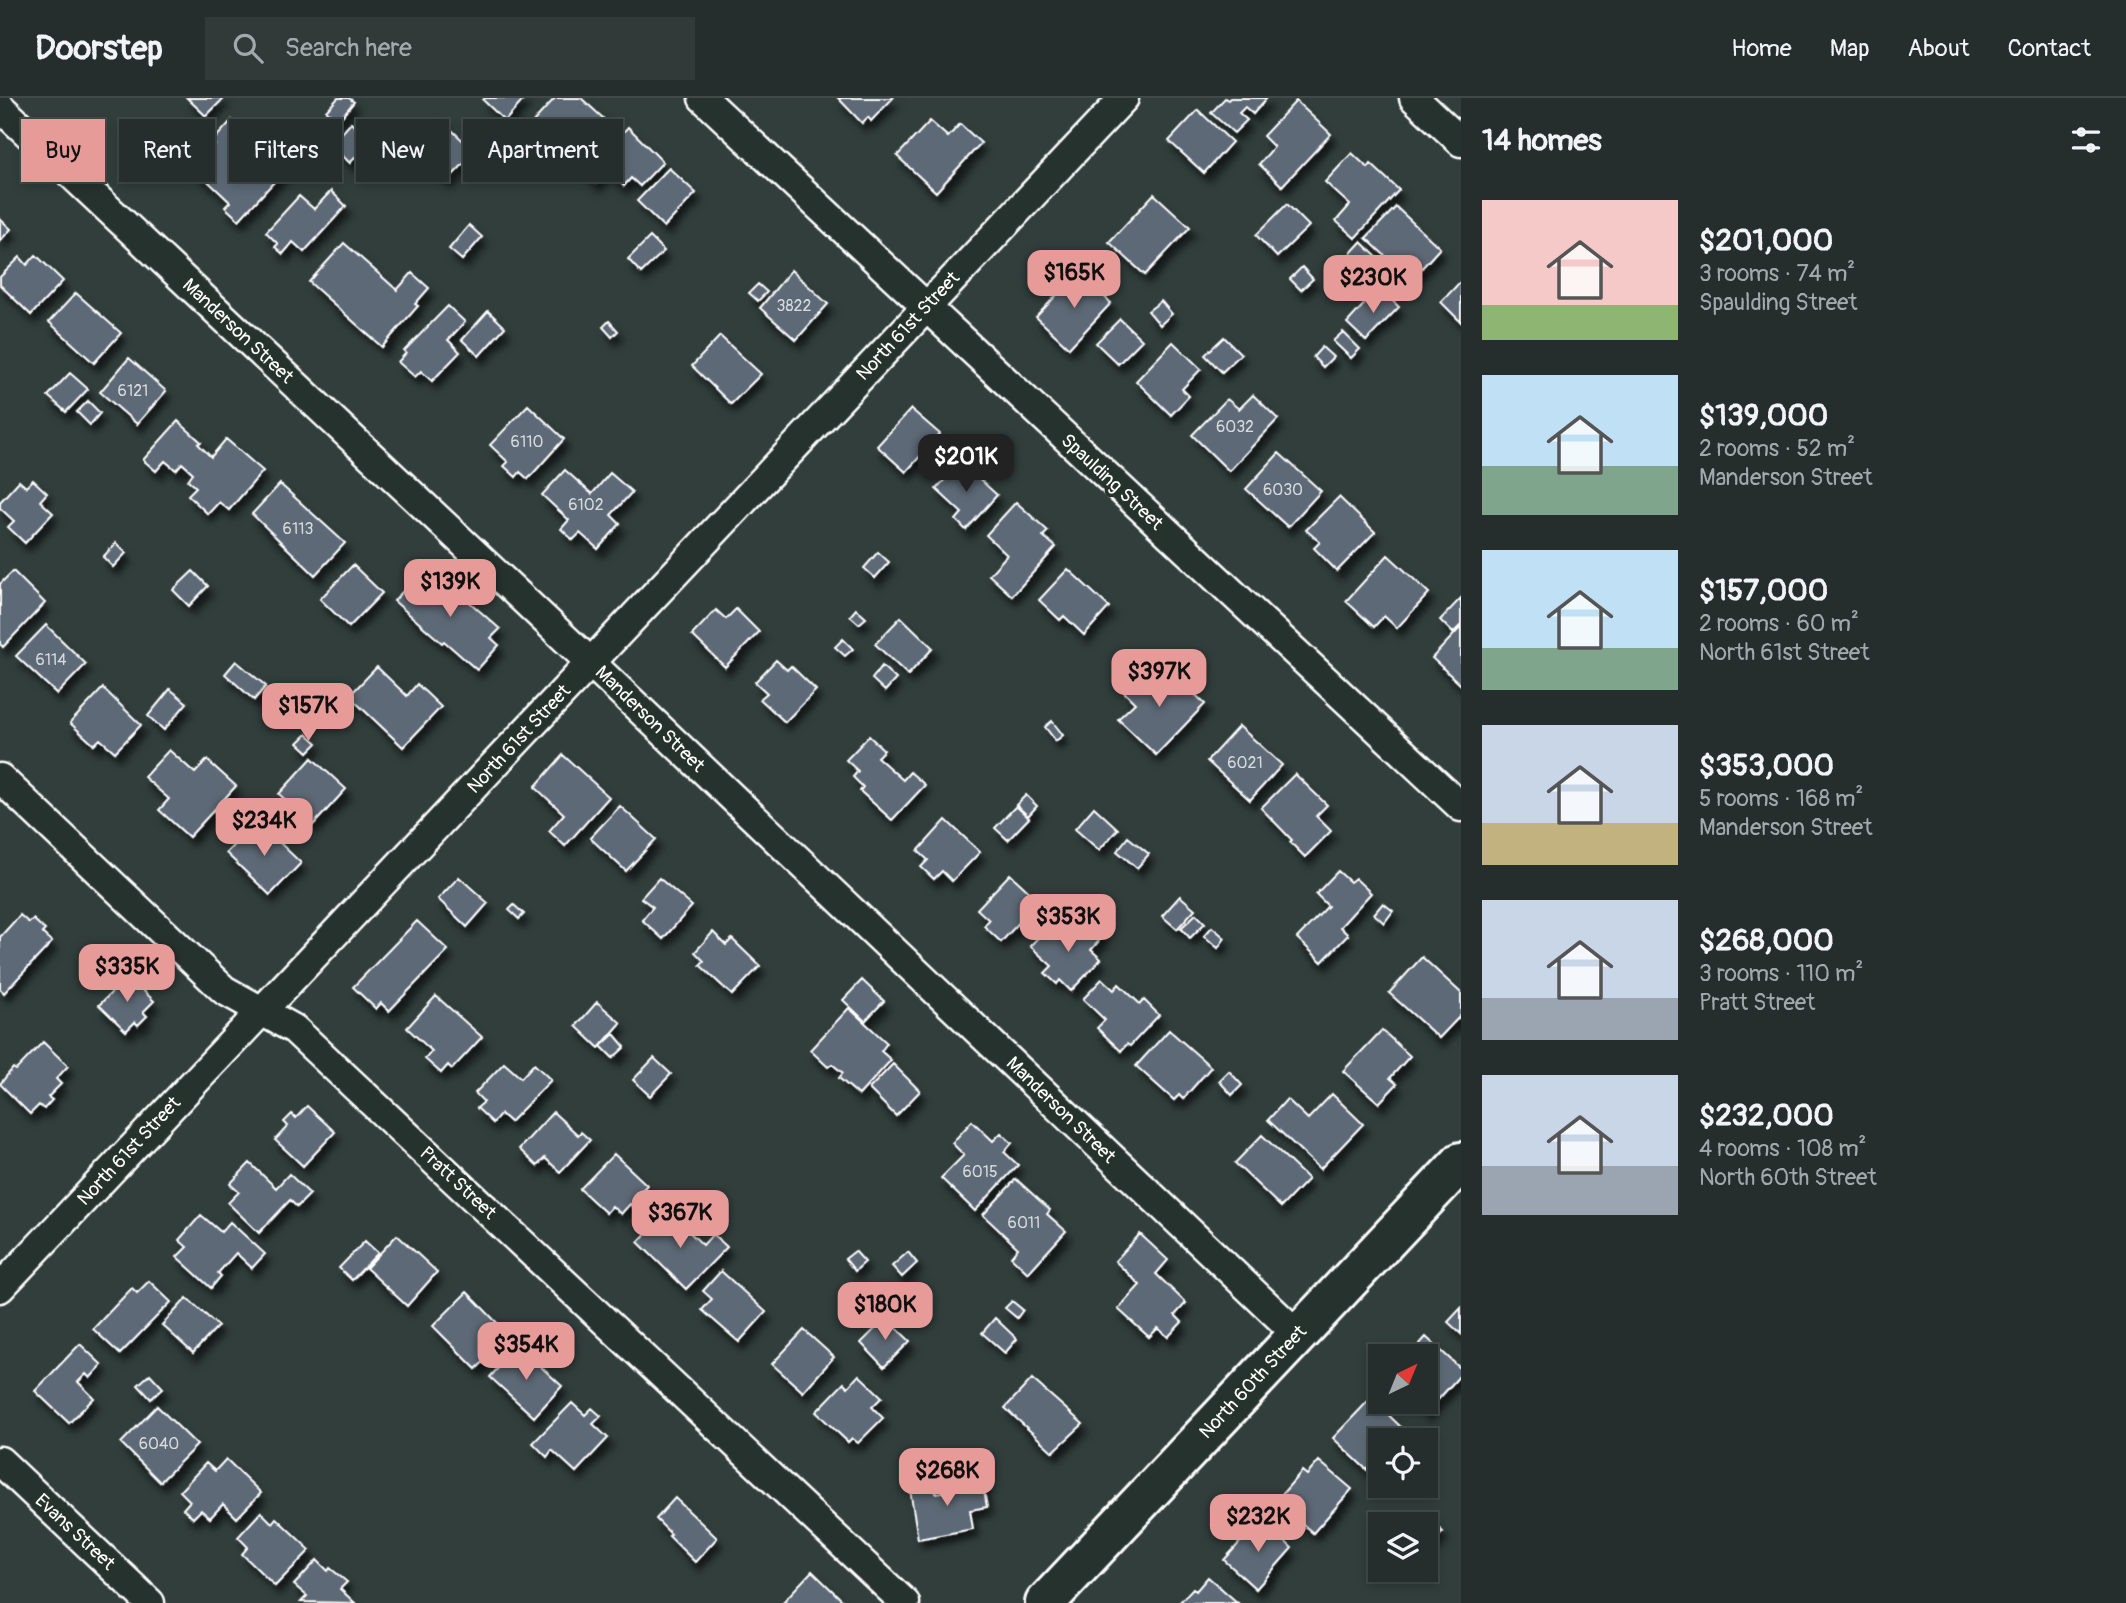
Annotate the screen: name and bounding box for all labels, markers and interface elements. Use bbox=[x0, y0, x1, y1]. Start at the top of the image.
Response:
search box bbox=[205, 17, 695, 80]
text: Doorstep bbox=[35, 28, 163, 69]
icon: search bbox=[229, 29, 267, 67]
text: Search here bbox=[285, 32, 412, 64]
text: Home bbox=[1731, 34, 1792, 63]
text: Map bbox=[1830, 34, 1870, 63]
text: About bbox=[1908, 34, 1970, 63]
text: Contact bbox=[2008, 34, 2091, 63]
chip: Buy bbox=[21, 119, 105, 182]
chip: Rent bbox=[119, 119, 215, 182]
chip: Filters bbox=[229, 119, 342, 182]
chip: New bbox=[356, 119, 449, 182]
chip: Apartment bbox=[463, 119, 623, 182]
icon: filters bbox=[2067, 121, 2105, 159]
text: 14 homes bbox=[1482, 122, 1602, 159]
text: $201,000 bbox=[1699, 222, 1833, 259]
icon: home bbox=[1538, 228, 1622, 312]
pin: $165K bbox=[1025, 250, 1123, 310]
pin: $230K bbox=[1324, 256, 1422, 315]
text: $165K bbox=[1043, 258, 1105, 287]
text: 3 rooms · 74 m² bbox=[1699, 259, 1855, 288]
text: $230K bbox=[1339, 263, 1407, 292]
street label: North 61st Street bbox=[851, 266, 965, 386]
street label: Manderson Street bbox=[177, 273, 299, 389]
text: Spaulding Street bbox=[1699, 288, 1858, 317]
house number: 3822 bbox=[777, 296, 811, 316]
house number: 6121 bbox=[118, 381, 148, 401]
text: $139,000 bbox=[1699, 397, 1828, 434]
icon: home bbox=[1538, 403, 1622, 487]
house number: 6032 bbox=[1216, 417, 1254, 437]
street label: Spaulding Street bbox=[1056, 429, 1168, 536]
house number: 6110 bbox=[511, 432, 543, 452]
pin: $201K bbox=[917, 434, 1015, 494]
text: 2 rooms · 52 m² bbox=[1699, 434, 1855, 463]
text: $201K bbox=[934, 442, 998, 471]
text: Manderson Street bbox=[1699, 463, 1872, 492]
house number: 6030 bbox=[1263, 480, 1303, 500]
house number: 6102 bbox=[568, 495, 604, 515]
house number: 6113 bbox=[283, 519, 313, 539]
pin: $139K bbox=[401, 560, 499, 619]
text: $139K bbox=[420, 567, 480, 596]
text: $157,000 bbox=[1699, 572, 1828, 609]
icon: home bbox=[1538, 578, 1622, 662]
text: 2 rooms · 60 m² bbox=[1699, 609, 1859, 638]
text: North 61st Street bbox=[1699, 638, 1869, 667]
house number: 6114 bbox=[35, 650, 67, 670]
pin: $397K bbox=[1110, 650, 1208, 709]
text: $397K bbox=[1127, 657, 1191, 686]
street label: Manderson Street bbox=[590, 661, 710, 778]
street label: North 61st Street bbox=[462, 679, 576, 799]
pin: $157K bbox=[259, 684, 357, 743]
text: $157K bbox=[278, 691, 338, 720]
text: $353,000 bbox=[1699, 747, 1834, 784]
house number: 6021 bbox=[1227, 753, 1263, 773]
icon: home bbox=[1538, 753, 1622, 837]
text: 5 rooms · 168 m² bbox=[1699, 784, 1863, 813]
pin: $234K bbox=[215, 798, 313, 858]
text: $234K bbox=[232, 806, 296, 835]
text: Manderson Street bbox=[1699, 813, 1872, 842]
pin: $353K bbox=[1019, 894, 1117, 954]
text: $353K bbox=[1036, 902, 1100, 931]
text: $268,000 bbox=[1699, 922, 1834, 959]
icon: home bbox=[1538, 928, 1622, 1012]
pin: $335K bbox=[78, 944, 176, 1004]
text: $335K bbox=[95, 952, 159, 981]
text: 3 rooms · 110 m² bbox=[1699, 959, 1863, 988]
text: Pratt Street bbox=[1699, 988, 1815, 1017]
street label: Manderson Street bbox=[1001, 1052, 1121, 1169]
street label: North 61st Street bbox=[72, 1091, 186, 1211]
text: $232,000 bbox=[1699, 1097, 1834, 1134]
icon: home bbox=[1538, 1103, 1622, 1187]
text: 4 rooms · 108 m² bbox=[1699, 1134, 1866, 1163]
street label: Pratt Street bbox=[415, 1141, 502, 1225]
house number: 6015 bbox=[962, 1162, 998, 1182]
text: North 60th Street bbox=[1699, 1163, 1877, 1192]
pin: $367K bbox=[631, 1190, 729, 1250]
text: $367K bbox=[648, 1198, 712, 1227]
house number: 6011 bbox=[1008, 1213, 1040, 1233]
pin: $180K bbox=[836, 1282, 934, 1342]
text: $180K bbox=[854, 1290, 916, 1319]
street label: North 60th Street bbox=[1194, 1320, 1312, 1444]
pin: $354K bbox=[477, 1322, 575, 1382]
text: $354K bbox=[494, 1330, 558, 1359]
north arrow bbox=[1368, 1344, 1438, 1414]
map controls bbox=[1368, 1344, 1438, 1582]
button: locate bbox=[1368, 1428, 1438, 1498]
house number: 6040 bbox=[139, 1434, 179, 1454]
pin: $268K bbox=[898, 1448, 996, 1508]
text: $268K bbox=[915, 1456, 979, 1485]
street label: Evans Street bbox=[30, 1489, 120, 1576]
pin: $232K bbox=[1209, 1494, 1307, 1554]
text: $232K bbox=[1226, 1502, 1290, 1531]
button: layers bbox=[1368, 1512, 1438, 1582]

